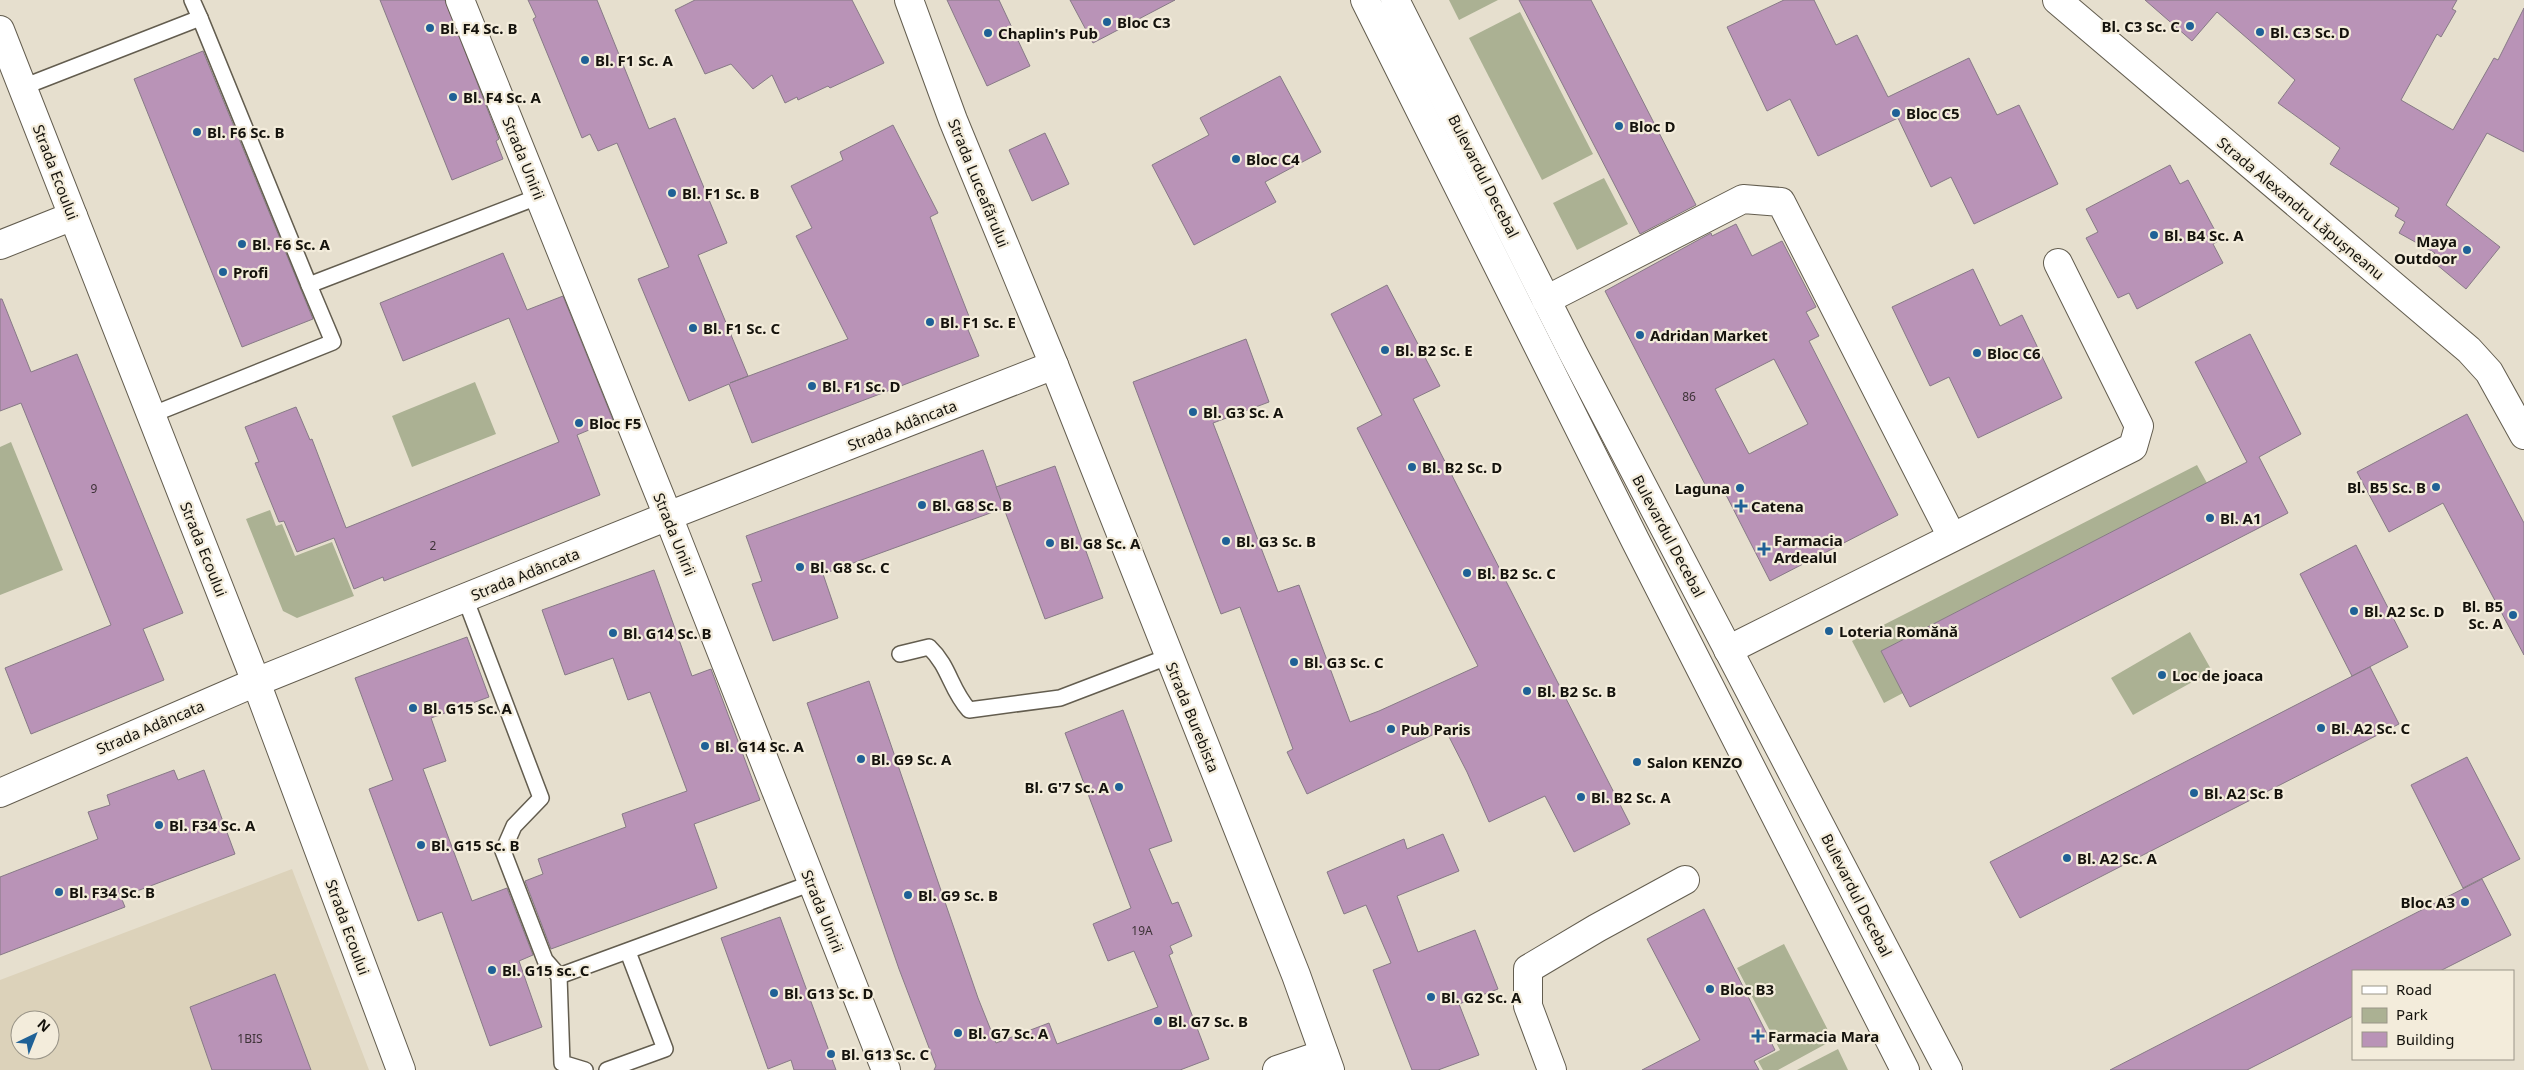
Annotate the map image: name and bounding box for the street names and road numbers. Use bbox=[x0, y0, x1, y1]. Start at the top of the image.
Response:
street label: Bulevardul Decebal bbox=[1444, 111, 1524, 241]
street label: Strada Unirii bbox=[498, 114, 550, 202]
street label: Strada Luceafărului bbox=[944, 116, 1014, 250]
street label: Strada Ecoului bbox=[29, 122, 83, 222]
street label: Strada Alexandru Lăpușneanu bbox=[2213, 132, 2389, 284]
street label: Strada Adâncata bbox=[845, 395, 959, 455]
street label: Bulevardul Decebal bbox=[1628, 471, 1710, 601]
street label: Strada Unirii bbox=[649, 490, 701, 578]
street label: Strada Ecoului bbox=[176, 499, 232, 599]
street label: Strada Adâncata bbox=[468, 543, 582, 605]
street label: Strada Burebista bbox=[1162, 659, 1224, 775]
street label: Strada Adâncata bbox=[93, 695, 207, 759]
street label: Bulevardul Decebal bbox=[1817, 830, 1897, 960]
street label: Strada Unirii bbox=[797, 867, 849, 955]
street label: Strada Ecoului bbox=[321, 876, 375, 978]

